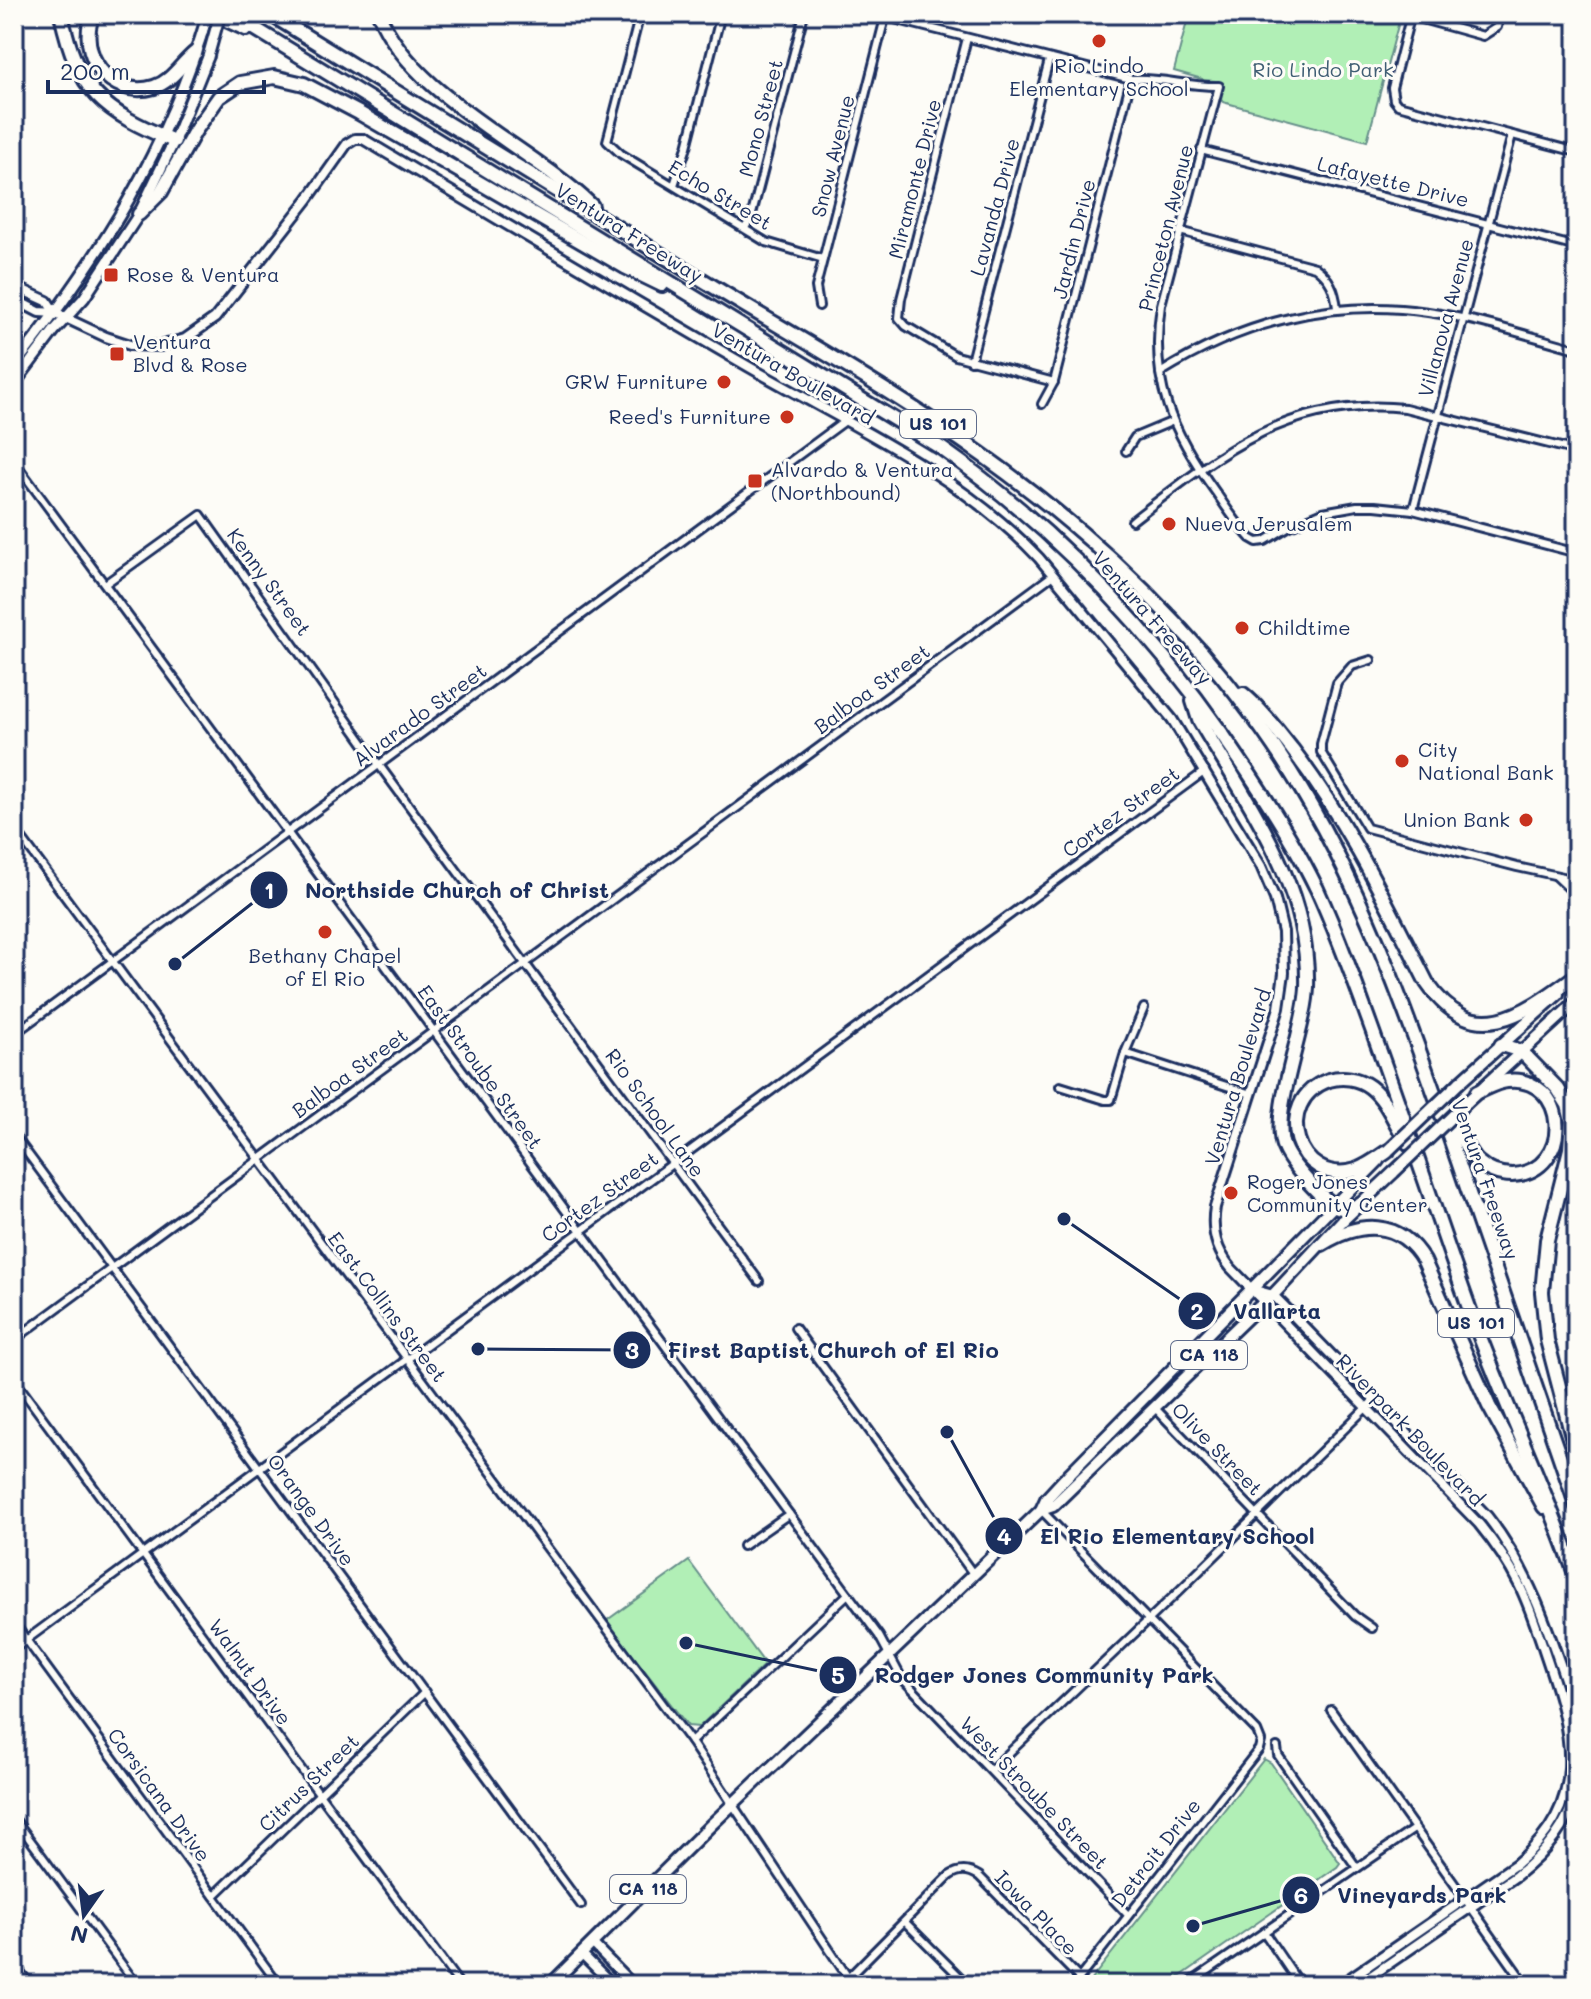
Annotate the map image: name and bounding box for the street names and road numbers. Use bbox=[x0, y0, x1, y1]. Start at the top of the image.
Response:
street label: Mono Street bbox=[732, 56, 788, 179]
street label: Snow Avenue bbox=[804, 92, 860, 220]
street label: Miramonte Drive bbox=[882, 96, 946, 261]
street label: Lavanda Drive bbox=[963, 135, 1025, 278]
street label: Princeton Avenue bbox=[1132, 142, 1198, 314]
street label: Lafayette Drive bbox=[1315, 150, 1472, 212]
street label: Echo Street bbox=[664, 153, 777, 235]
street label: Ventura Freeway bbox=[551, 176, 708, 288]
street label: Jardin Drive bbox=[1046, 176, 1100, 301]
street label: Villanova Avenue bbox=[1411, 236, 1479, 400]
street label: Ventura Boulevard bbox=[708, 316, 879, 430]
road number: US 101 bbox=[900, 410, 976, 438]
street label: Kenny Street bbox=[222, 522, 318, 641]
street label: Ventura Freeway bbox=[1087, 545, 1218, 690]
street label: Balboa Street bbox=[808, 637, 934, 739]
street label: Alvarado Street bbox=[347, 657, 491, 771]
street label: Cortez Street bbox=[1057, 760, 1184, 862]
street label: East Stroube Street bbox=[412, 979, 549, 1154]
street label: Ventura Boulevard bbox=[1198, 985, 1276, 1168]
street label: Balboa Street bbox=[286, 1021, 412, 1123]
street label: Rio School Lane bbox=[600, 1043, 711, 1182]
street label: Ventura Freeway bbox=[1446, 1094, 1526, 1263]
street label: Cortez Street bbox=[536, 1145, 663, 1247]
street label: East Collins Street bbox=[323, 1226, 453, 1387]
road number: US 101 bbox=[1438, 1309, 1514, 1337]
road number: CA 118 bbox=[1171, 1341, 1247, 1369]
street label: Riverpark Boulevard bbox=[1331, 1348, 1490, 1511]
street label: Olive Street bbox=[1167, 1396, 1269, 1500]
street label: Orange Drive bbox=[262, 1448, 361, 1571]
street label: Walnut Drive bbox=[204, 1613, 298, 1730]
street label: West Stroube Street bbox=[955, 1710, 1115, 1874]
street label: Corsicana Drive bbox=[103, 1722, 217, 1866]
street label: Citrus Street bbox=[253, 1728, 364, 1837]
street label: Detroit Drive bbox=[1105, 1793, 1206, 1912]
street label: Iowa Place bbox=[990, 1864, 1084, 1960]
road number: CA 118 bbox=[610, 1875, 686, 1903]

